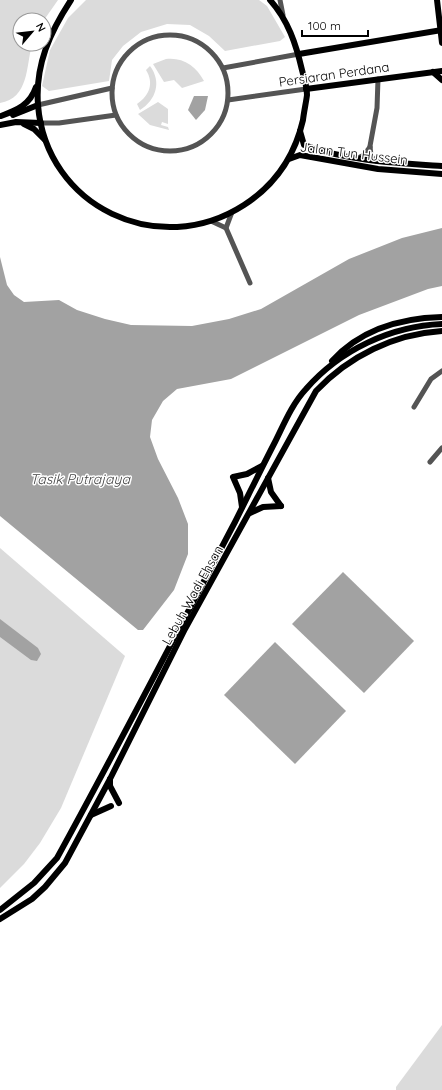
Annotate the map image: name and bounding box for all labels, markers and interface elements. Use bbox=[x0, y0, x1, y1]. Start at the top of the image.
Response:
north arrow bbox=[12, 12, 52, 52]
scale bar bbox=[302, 12, 368, 38]
text: 100 m bbox=[308, 18, 341, 33]
text: N bbox=[33, 20, 49, 34]
street label: Persiaran Perdana bbox=[278, 58, 390, 90]
street label: Jalan Tun Hussein bbox=[299, 138, 409, 168]
water label: Tasik Putrajaya bbox=[30, 470, 131, 488]
street label: Lebuh Wadi Ehsan bbox=[158, 542, 226, 648]

